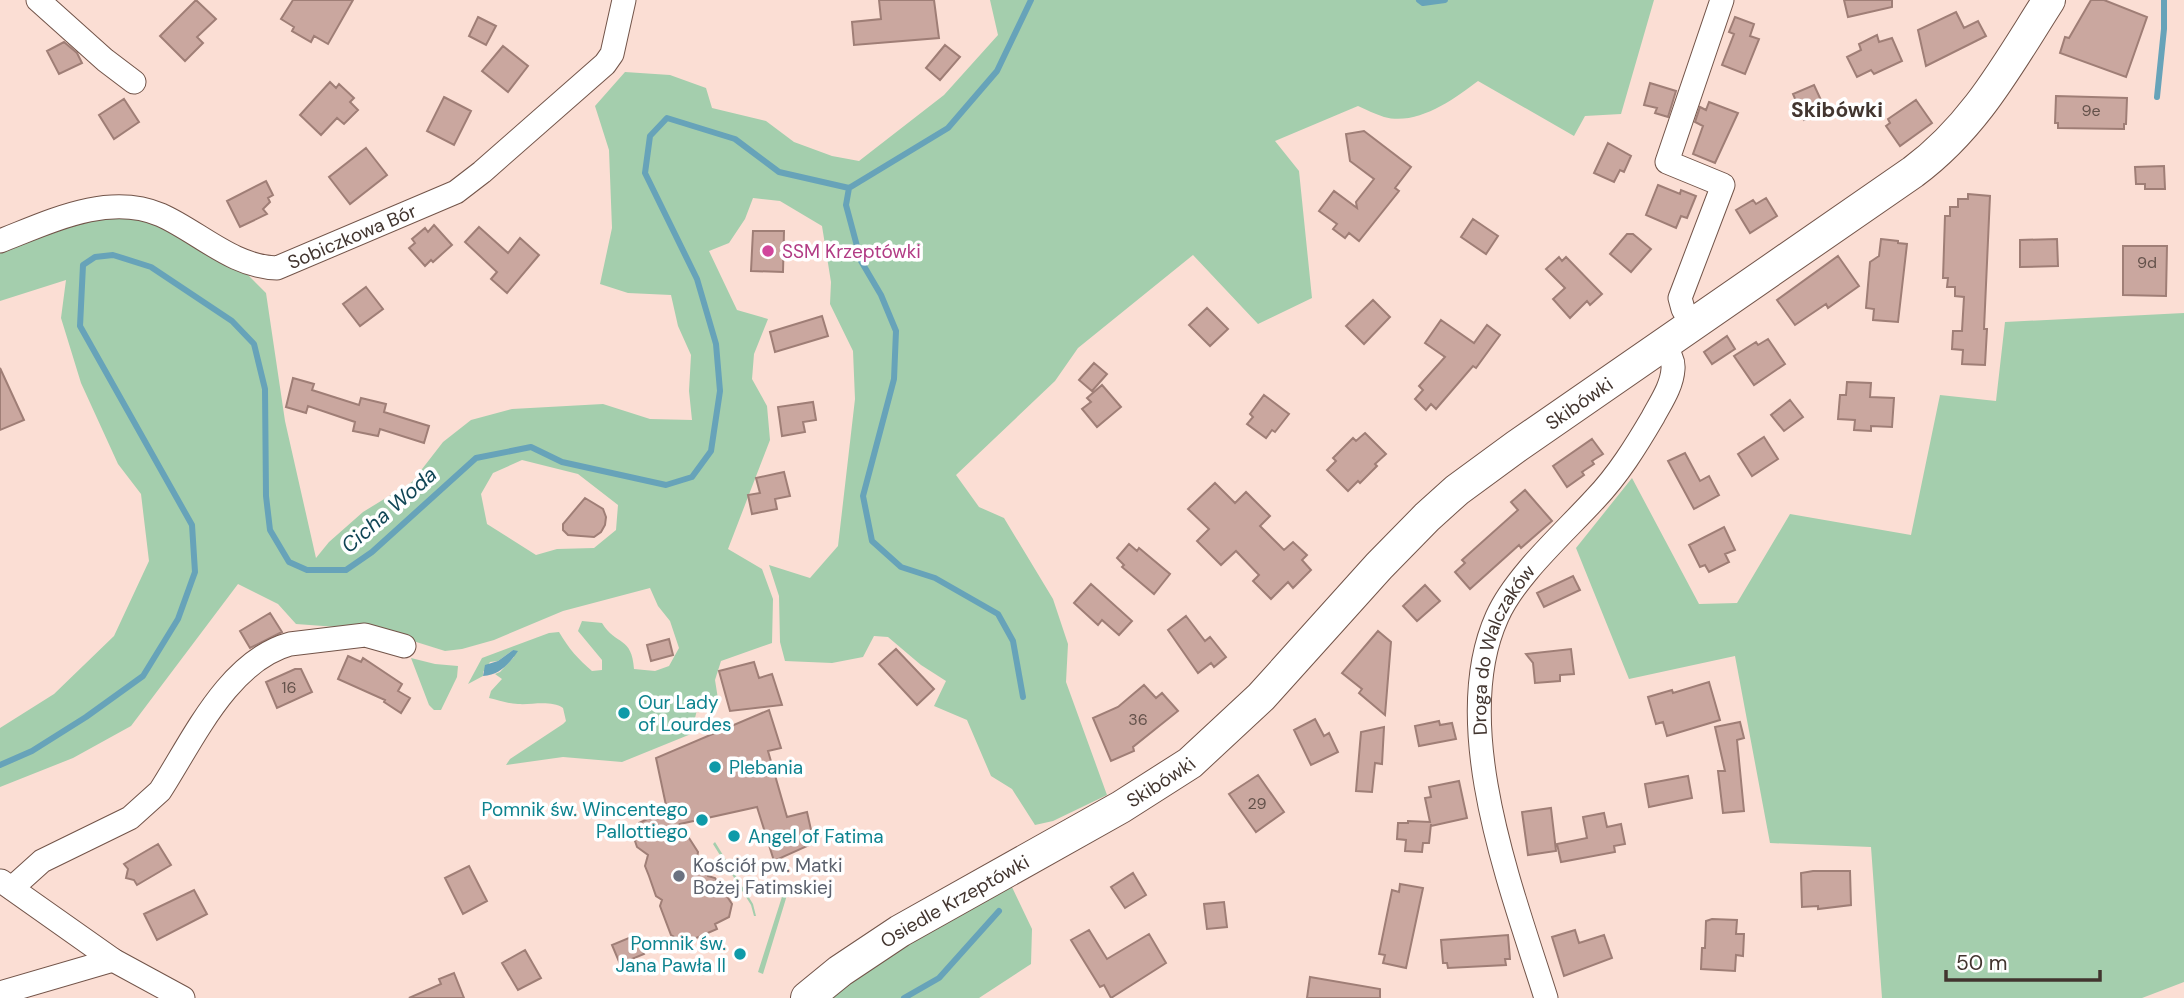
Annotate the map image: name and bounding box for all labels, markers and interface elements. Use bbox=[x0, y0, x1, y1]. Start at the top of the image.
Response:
district label: Skibówki bbox=[1791, 96, 1883, 124]
house number: 9e bbox=[2081, 100, 2101, 121]
street label: Sobiczkowa Bór bbox=[284, 198, 420, 275]
place label: SSM Krzeptówki bbox=[782, 239, 921, 264]
marker: SSM Krzeptówki bbox=[760, 243, 776, 259]
house number: 9d bbox=[2137, 252, 2157, 273]
street label: Skibówki bbox=[1541, 371, 1618, 436]
water label: Cicha Woda bbox=[335, 461, 443, 559]
street label: Droga do Walczaków bbox=[1467, 559, 1541, 736]
house number: 16 bbox=[281, 677, 297, 698]
place label: Our Lady of Lourdes bbox=[638, 690, 731, 737]
marker: Our Lady of Lourdes bbox=[616, 705, 632, 721]
house number: 36 bbox=[1128, 709, 1148, 730]
street label: Skibówki bbox=[1122, 752, 1201, 813]
place label: Plebania bbox=[729, 755, 803, 780]
marker: Plebania bbox=[707, 759, 723, 775]
house number: 29 bbox=[1247, 793, 1267, 814]
place label: Pomnik św. Wincentego Pallottiego bbox=[482, 797, 688, 844]
marker: Pomnik św. Wincentego Pallottiego bbox=[694, 812, 710, 828]
place label: Angel of Fatima bbox=[748, 824, 883, 849]
marker: Angel of Fatima bbox=[726, 828, 742, 844]
street label: Osiedle Krzeptówki bbox=[875, 849, 1034, 954]
place label: Kościół pw. Matki Bożej Fatimskiej bbox=[693, 853, 843, 900]
marker: Kościół pw. Matki Bożej Fatimskiej bbox=[671, 868, 687, 884]
place label: Pomnik św. Jana Pawła II bbox=[616, 931, 726, 978]
scale bar bbox=[1946, 939, 2100, 983]
marker: Pomnik św. Jana Pawła II bbox=[732, 946, 748, 962]
text: 50 m bbox=[1956, 949, 2007, 977]

